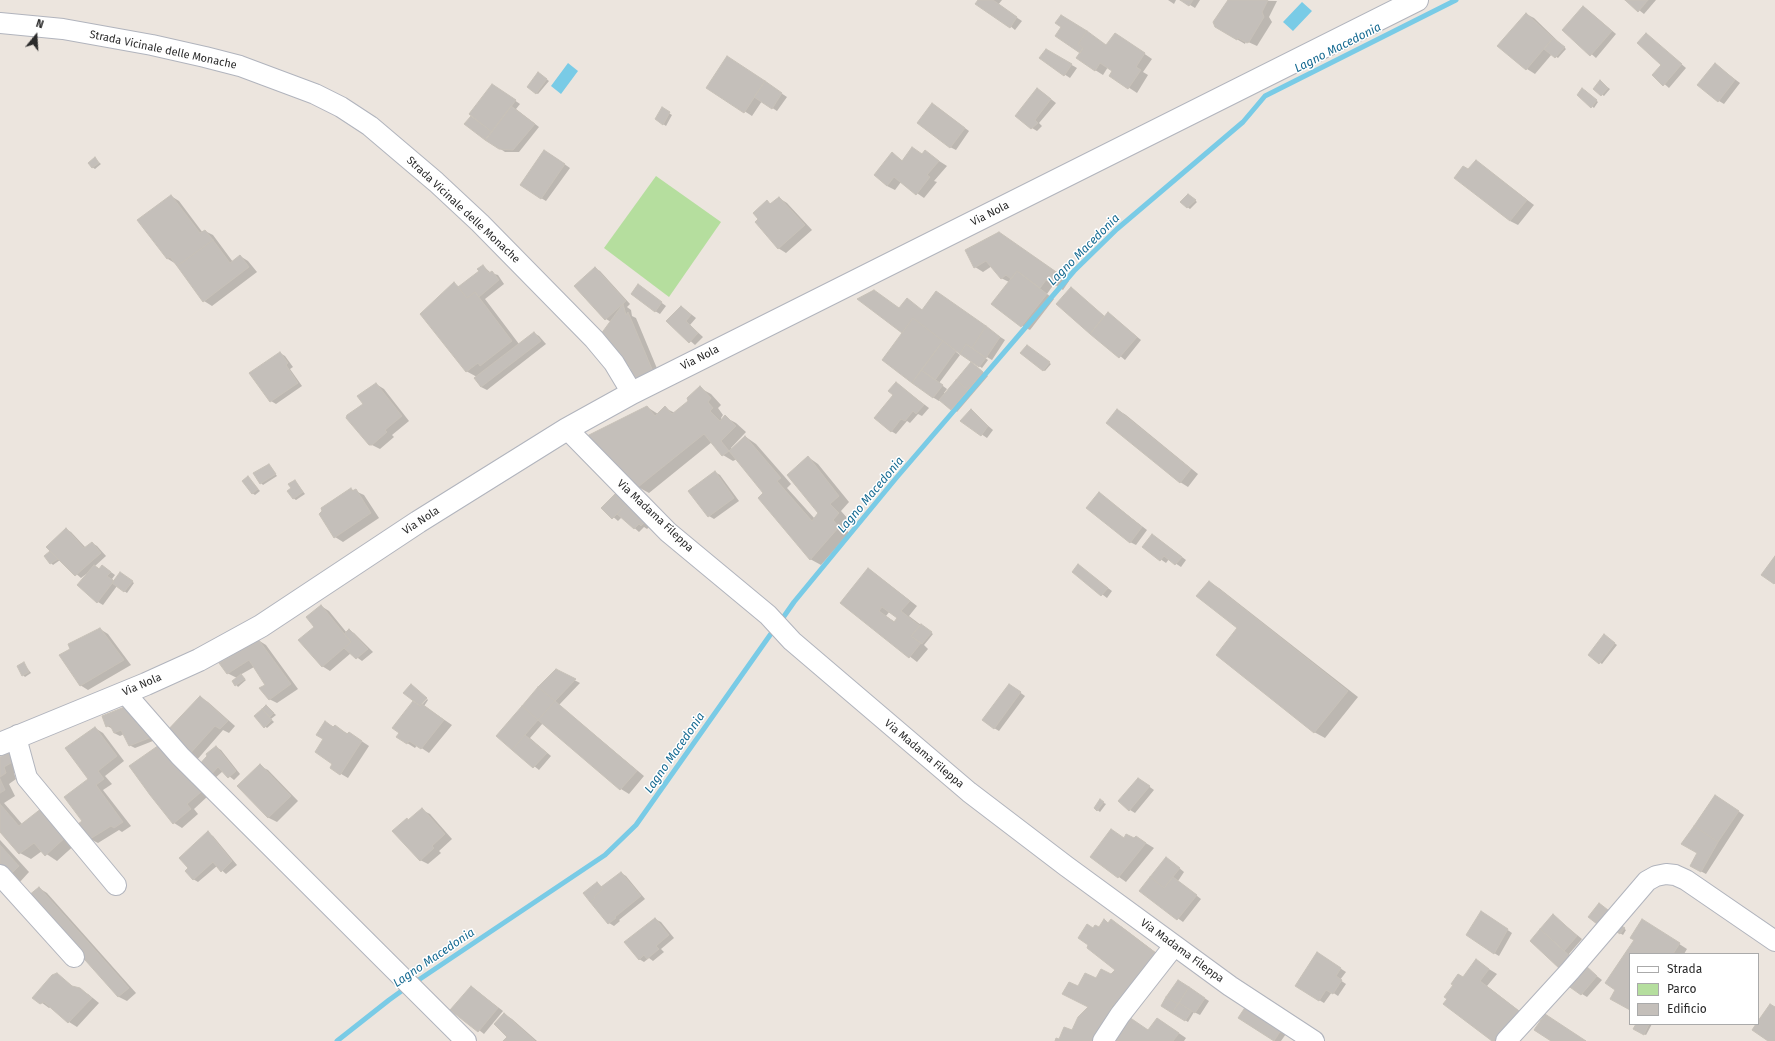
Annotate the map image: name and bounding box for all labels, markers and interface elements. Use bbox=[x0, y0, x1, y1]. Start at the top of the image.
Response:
north arrow bbox=[16, 16, 56, 56]
text: N bbox=[34, 17, 45, 31]
water label: Lagno Macedonia bbox=[1292, 20, 1384, 76]
street label: Strada Vicinale delle Monache bbox=[88, 28, 238, 72]
street label: Strada Vicinale delle Monache bbox=[404, 154, 522, 266]
street label: Via Nola bbox=[969, 199, 1011, 229]
water label: Lagno Macedonia bbox=[1045, 211, 1123, 289]
street label: Via Nola bbox=[679, 343, 721, 373]
water label: Lagno Macedonia bbox=[835, 454, 907, 536]
street label: Via Madama Fileppa bbox=[614, 477, 696, 555]
street label: Via Nola bbox=[400, 504, 442, 538]
street label: Via Nola bbox=[120, 671, 164, 699]
water label: Lagno Macedonia bbox=[642, 710, 708, 796]
street label: Via Madama Fileppa bbox=[882, 717, 966, 791]
street label: Via Madama Fileppa bbox=[1138, 916, 1226, 986]
water label: Lagno Macedonia bbox=[391, 925, 477, 991]
legend bbox=[1629, 953, 1759, 1025]
text: Strada bbox=[1667, 962, 1702, 976]
text: Parco bbox=[1667, 982, 1697, 996]
text: Edificio bbox=[1667, 1002, 1707, 1016]

